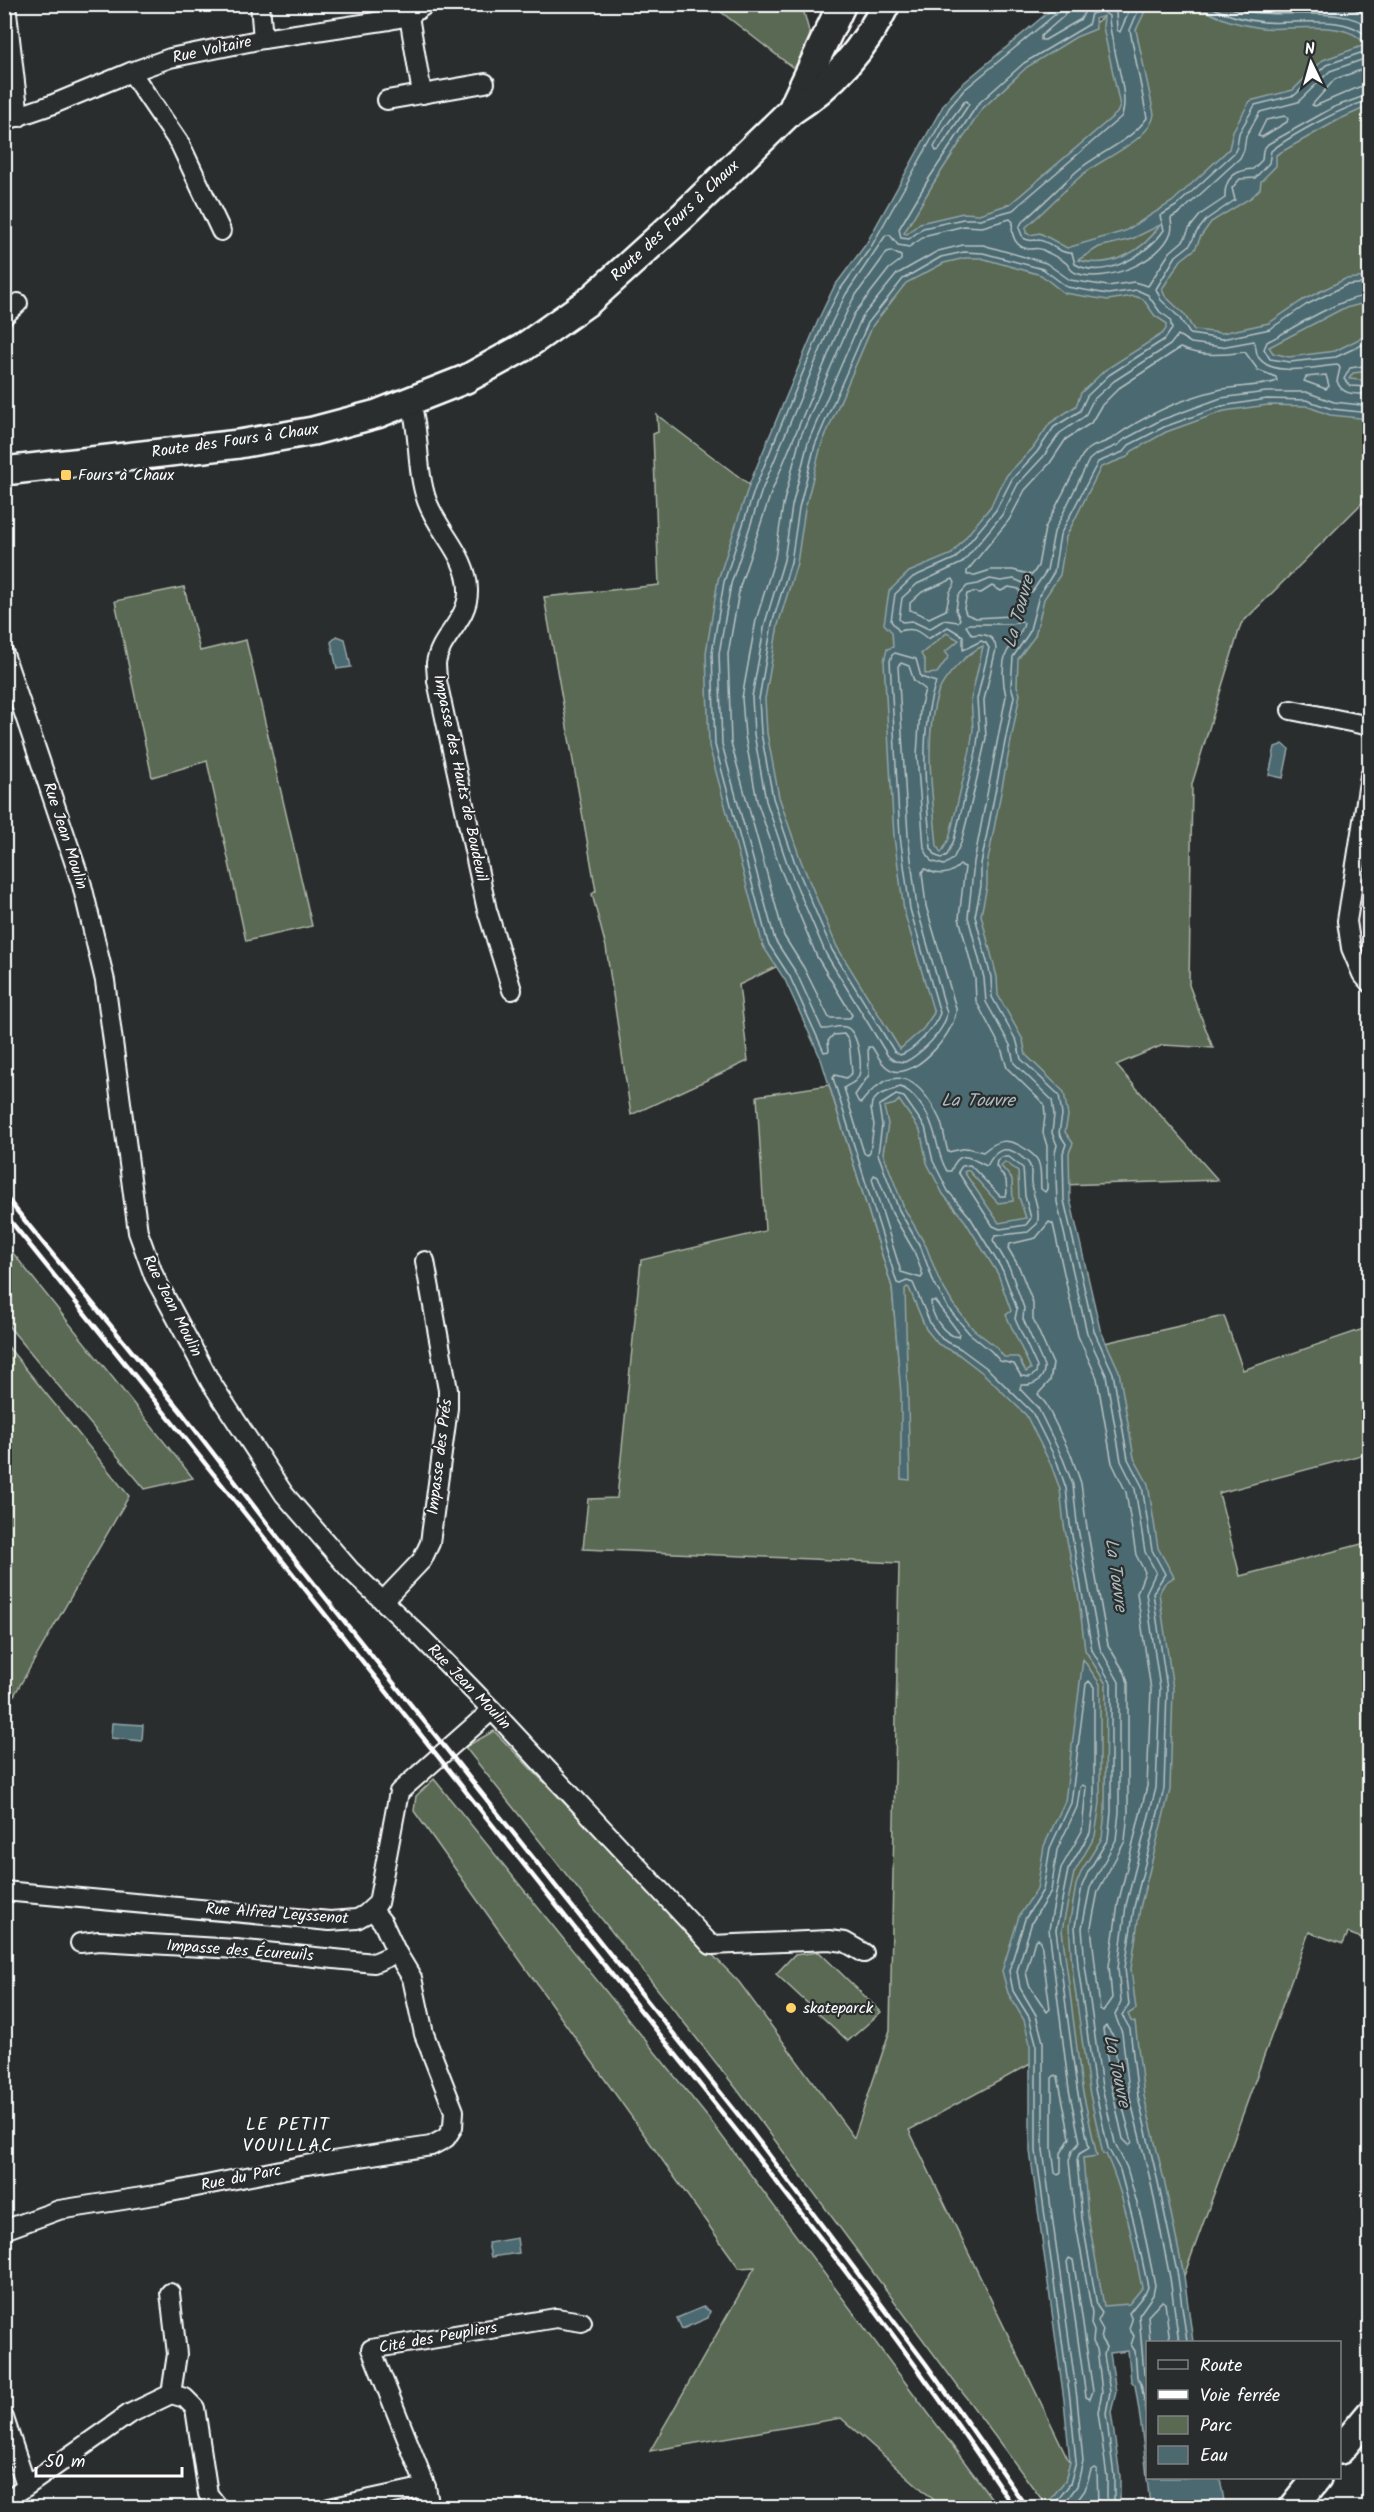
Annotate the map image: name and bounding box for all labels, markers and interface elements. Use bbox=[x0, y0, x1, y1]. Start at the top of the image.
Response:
street label: Rue Voltaire bbox=[170, 29, 254, 71]
north arrow bbox=[1281, 33, 1341, 93]
text: N bbox=[1304, 37, 1316, 62]
street label: Route des Fours à Chaux bbox=[605, 154, 746, 288]
street label: Route des Fours à Chaux bbox=[150, 417, 321, 465]
place label: Fours à Chaux bbox=[78, 463, 175, 488]
marker: Fours à Chaux bbox=[59, 468, 73, 482]
water label: La Touvre bbox=[996, 571, 1044, 651]
street label: Impasse des Hauts de Boudeuil bbox=[426, 672, 494, 884]
street label: Rue Jean Moulin bbox=[36, 779, 94, 893]
water label: La Touvre bbox=[941, 1087, 1017, 1116]
street label: Rue Jean Moulin bbox=[136, 1251, 208, 1361]
street label: Impasse des Prés bbox=[421, 1398, 460, 1516]
water label: La Touvre bbox=[1096, 1537, 1135, 1615]
street label: Rue Jean Moulin bbox=[421, 1638, 517, 1736]
street label: Rue Alfred Leyssenot bbox=[205, 1897, 350, 1932]
street label: Impasse des Écureuils bbox=[166, 1933, 315, 1969]
place label: skateparck bbox=[803, 1996, 874, 2021]
marker: skateparck bbox=[784, 2001, 798, 2015]
water label: La Touvre bbox=[1094, 2032, 1138, 2112]
district label: LE PETIT VOUILLAC bbox=[243, 2111, 333, 2161]
street label: Rue du Parc bbox=[199, 2158, 283, 2198]
street label: Cité des Peupliers bbox=[377, 2315, 499, 2361]
legend bbox=[1146, 2341, 1341, 2479]
text: Route bbox=[1200, 2352, 1242, 2381]
text: Voie ferrée bbox=[1200, 2382, 1280, 2411]
text: Parc bbox=[1200, 2412, 1232, 2441]
scale bar bbox=[36, 2440, 182, 2478]
text: Eau bbox=[1200, 2442, 1228, 2471]
text: 50 m bbox=[45, 2448, 85, 2477]

